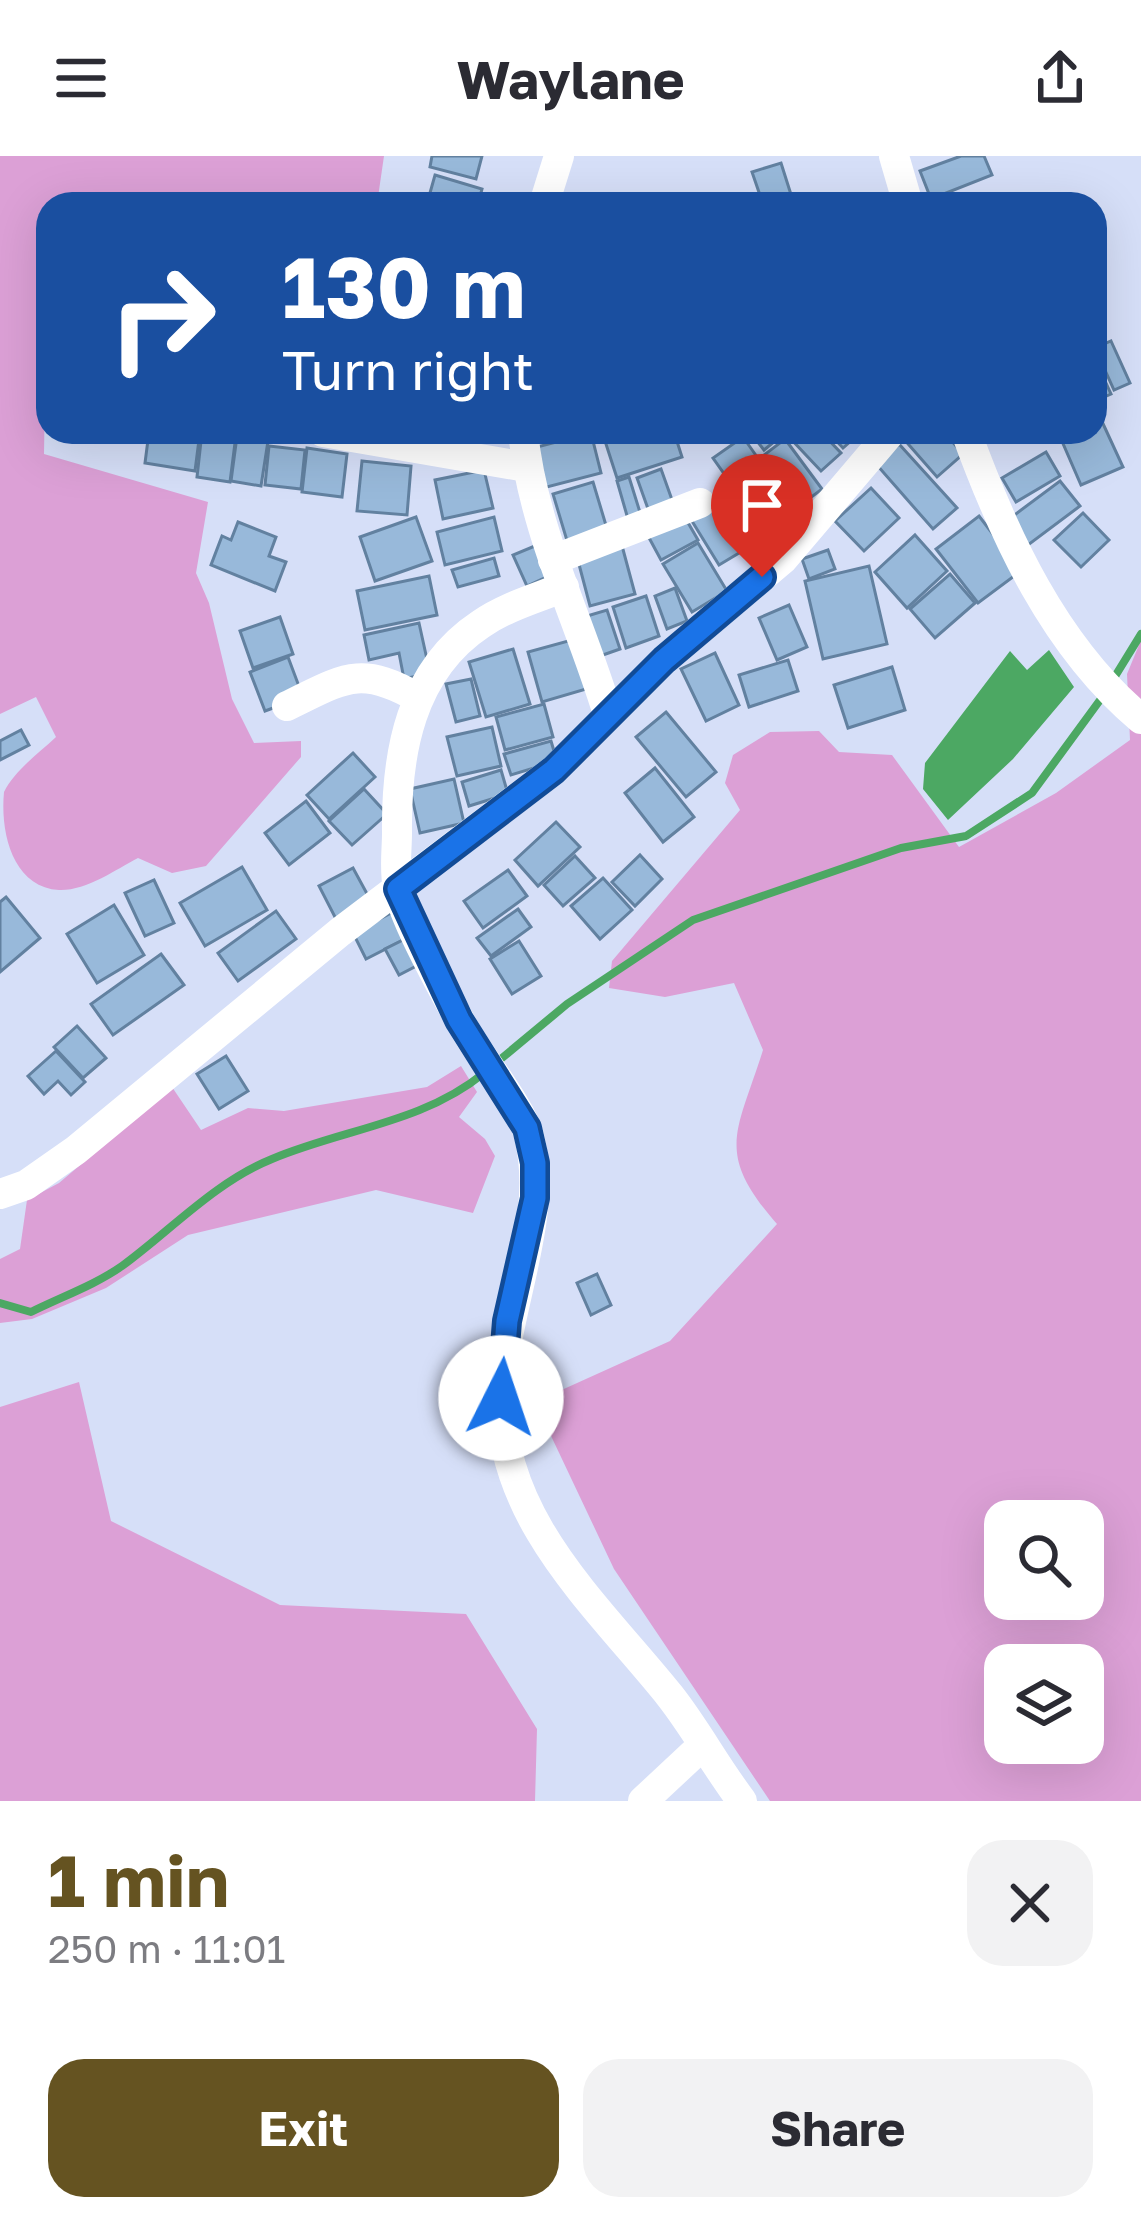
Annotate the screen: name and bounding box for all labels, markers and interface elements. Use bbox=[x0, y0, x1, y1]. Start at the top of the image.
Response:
icon: menu bbox=[48, 45, 114, 111]
icon: share bbox=[1027, 45, 1093, 111]
text: Waylane bbox=[456, 46, 685, 111]
text: 130 m bbox=[282, 236, 526, 336]
icon: right bbox=[84, 240, 240, 396]
text: Turn right bbox=[282, 337, 534, 402]
pin bbox=[711, 454, 813, 577]
icon: arrive bbox=[729, 472, 795, 538]
position arrow bbox=[438, 1335, 564, 1461]
map controls bbox=[984, 1500, 1104, 1764]
button: search bbox=[984, 1500, 1104, 1620]
button: layers bbox=[984, 1644, 1104, 1764]
text: 1 min bbox=[48, 1836, 229, 1923]
button: close bbox=[967, 1840, 1093, 1966]
text: 250 m · 11:01 bbox=[48, 1925, 286, 1972]
button: Exit bbox=[48, 2059, 559, 2197]
button: Share bbox=[583, 2059, 1093, 2197]

